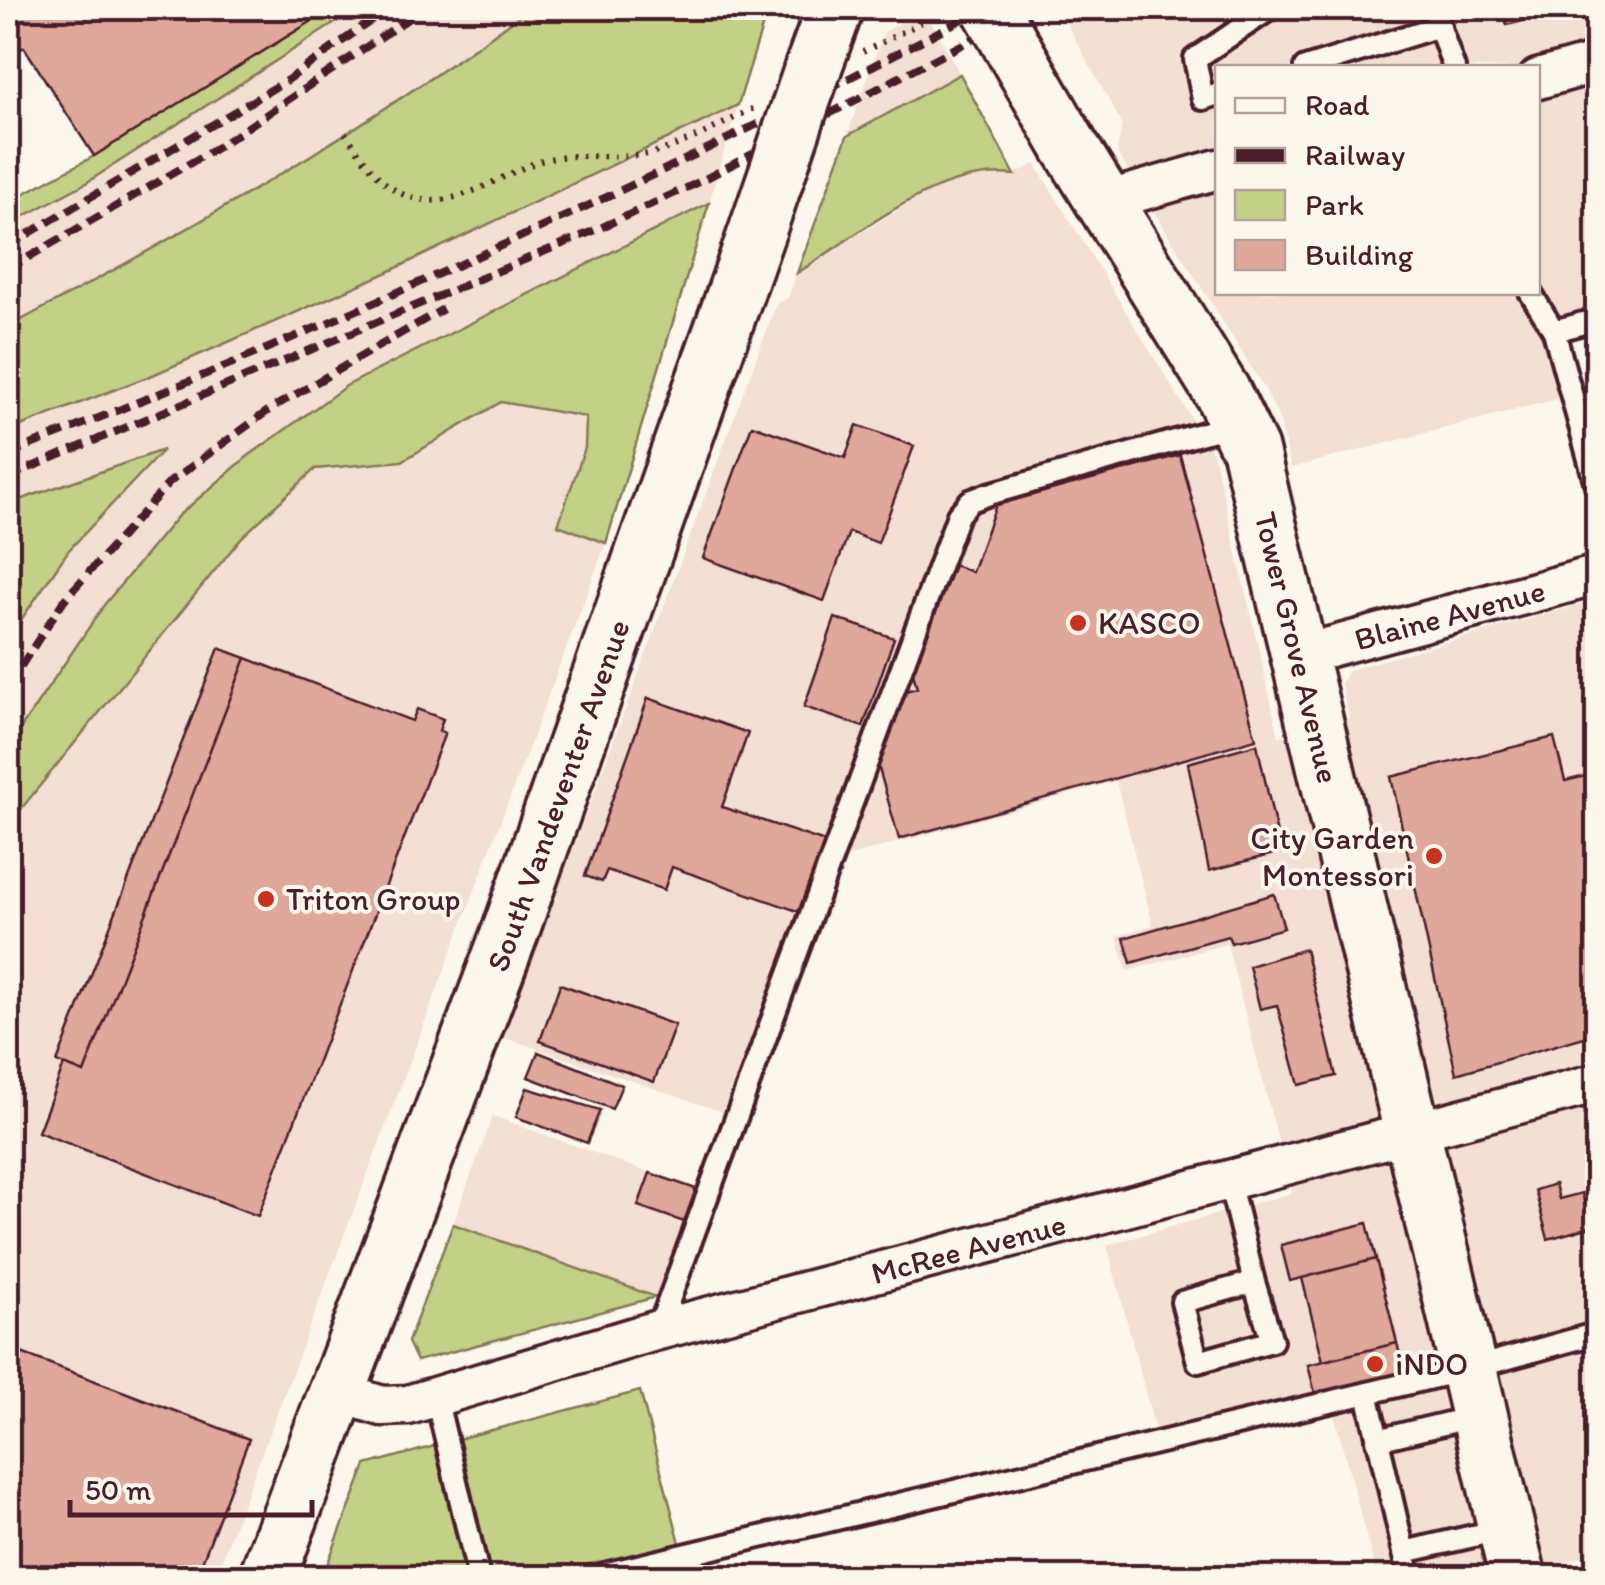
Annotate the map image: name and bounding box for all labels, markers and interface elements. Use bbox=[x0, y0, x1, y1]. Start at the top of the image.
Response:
legend bbox=[1215, 65, 1540, 295]
text: Road bbox=[1305, 86, 1370, 123]
text: Railway bbox=[1305, 136, 1405, 173]
text: Park bbox=[1305, 186, 1364, 223]
text: Building bbox=[1305, 236, 1414, 273]
street label: Tower Grove Avenue bbox=[1247, 508, 1348, 787]
street label: Blaine Avenue bbox=[1350, 571, 1549, 659]
place label: KASCO bbox=[1098, 604, 1201, 642]
marker: KASCO bbox=[1067, 612, 1089, 634]
street label: South Vandeventer Avenue bbox=[478, 615, 638, 977]
place label: City Garden Montessori bbox=[1250, 819, 1414, 894]
marker: City Garden Montessori bbox=[1423, 845, 1445, 867]
place label: Triton Group bbox=[286, 880, 461, 918]
marker: Triton Group bbox=[255, 888, 277, 910]
street label: McRee Avenue bbox=[867, 1205, 1070, 1292]
place label: iNDO bbox=[1395, 1345, 1468, 1383]
marker: iNDO bbox=[1364, 1353, 1386, 1375]
scale bar bbox=[70, 1455, 312, 1517]
text: 50 m bbox=[85, 1471, 151, 1508]

